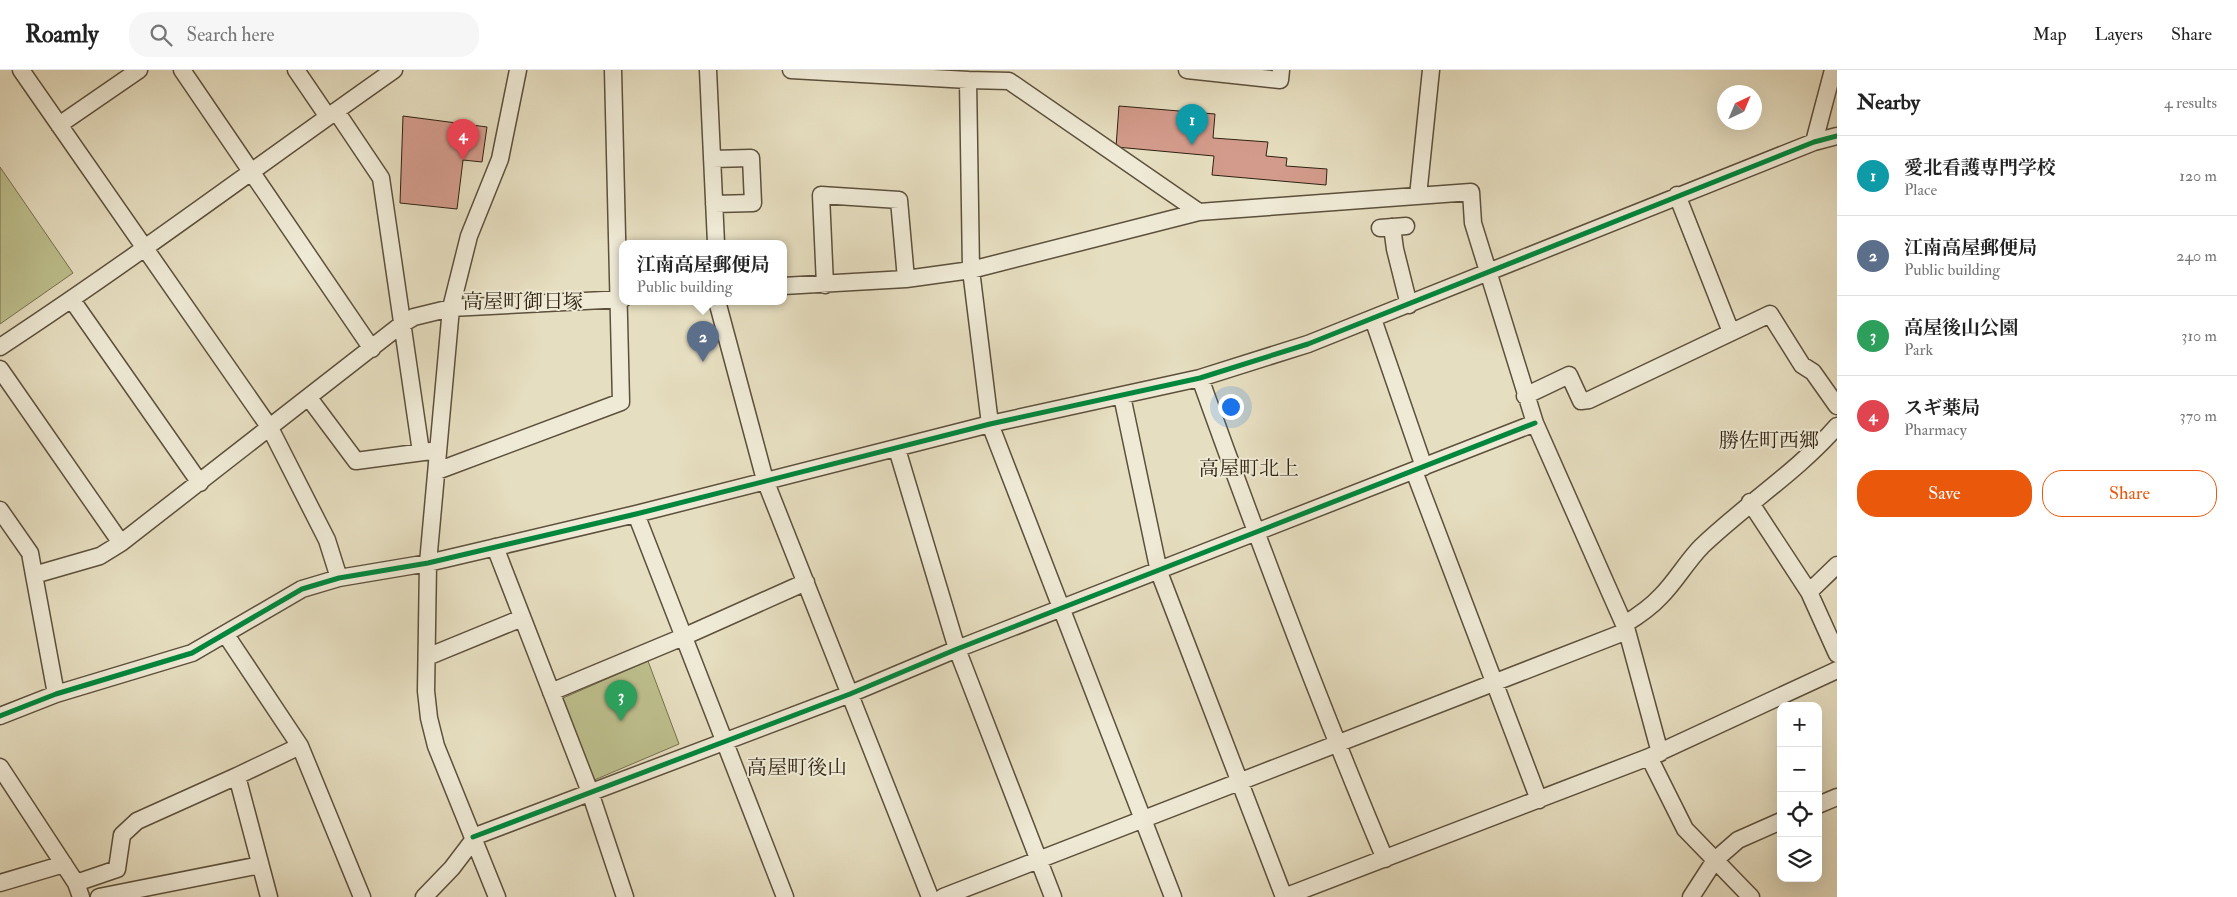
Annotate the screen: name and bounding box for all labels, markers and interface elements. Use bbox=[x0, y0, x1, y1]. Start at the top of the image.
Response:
search box bbox=[129, 12, 479, 57]
text: Roamly bbox=[25, 19, 99, 50]
icon: search bbox=[147, 21, 175, 49]
text: Search here bbox=[187, 23, 274, 47]
text: Map bbox=[2033, 23, 2067, 46]
text: Layers bbox=[2095, 23, 2143, 46]
text: Share bbox=[2171, 23, 2212, 46]
north arrow bbox=[1717, 85, 1762, 130]
text: Nearby bbox=[1857, 89, 1920, 116]
text: 4 results bbox=[2164, 93, 2217, 113]
pin: 1 bbox=[1176, 104, 1208, 145]
pin: 4 bbox=[447, 119, 479, 160]
text: 愛北看護専門学校 bbox=[1904, 156, 2056, 180]
text: 1 bbox=[1870, 166, 1876, 186]
text: 120 m bbox=[2179, 166, 2217, 186]
text: Place bbox=[1904, 180, 1937, 200]
text: 江南高屋郵便局 bbox=[1904, 236, 2037, 260]
popup bbox=[619, 240, 787, 305]
text: 2 bbox=[1869, 246, 1877, 266]
text: 240 m bbox=[2176, 246, 2217, 266]
text: 江南高屋郵便局 bbox=[636, 253, 770, 277]
text: Public building bbox=[1904, 260, 2000, 280]
text: Public building bbox=[636, 277, 733, 297]
district label: 高屋町御日塚 bbox=[463, 289, 583, 314]
text: 高屋後山公園 bbox=[1904, 316, 2018, 340]
pin: 2 bbox=[687, 321, 719, 362]
text: 3 bbox=[1870, 326, 1876, 346]
text: 310 m bbox=[2181, 326, 2217, 346]
text: Park bbox=[1904, 340, 1933, 360]
your location bbox=[1218, 394, 1244, 420]
text: スギ薬局 bbox=[1904, 396, 1980, 420]
text: 4 bbox=[1869, 406, 1877, 426]
text: 370 m bbox=[2180, 406, 2217, 426]
text: Pharmacy bbox=[1904, 420, 1967, 440]
district label: 勝佐町西郷 bbox=[1719, 428, 1819, 453]
district label: 高屋町北上 bbox=[1199, 456, 1299, 481]
button: Save bbox=[1857, 470, 2032, 517]
button: Share bbox=[2042, 470, 2217, 517]
pin: 3 bbox=[605, 680, 637, 721]
map controls bbox=[1777, 702, 1822, 882]
button: + bbox=[1777, 702, 1822, 747]
button: − bbox=[1777, 747, 1822, 792]
district label: 高屋町後山 bbox=[747, 755, 847, 780]
button: locate bbox=[1777, 792, 1822, 837]
button: layers bbox=[1777, 837, 1822, 882]

